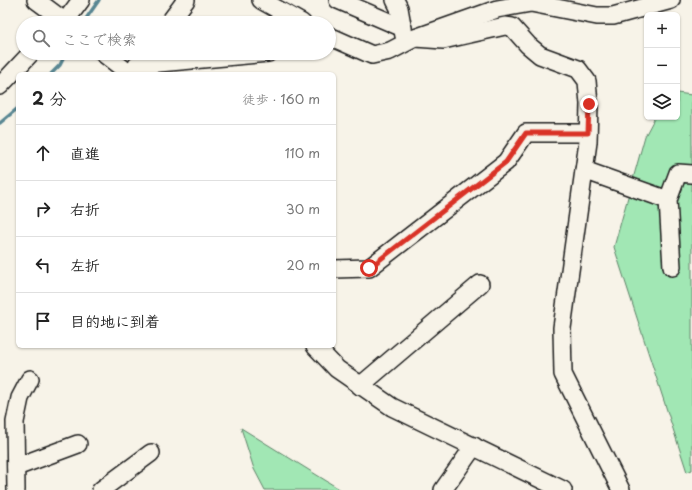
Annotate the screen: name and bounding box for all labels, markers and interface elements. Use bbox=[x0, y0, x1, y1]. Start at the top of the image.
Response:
map controls bbox=[644, 12, 680, 120]
button: + bbox=[644, 12, 680, 48]
search box bbox=[16, 16, 336, 60]
icon: search bbox=[30, 27, 52, 49]
text: ここで検索 bbox=[62, 27, 137, 50]
button: − bbox=[644, 48, 680, 84]
button: layers bbox=[644, 84, 680, 120]
text: 2 分 bbox=[32, 85, 66, 111]
text: 徒歩 · 160 m bbox=[243, 89, 320, 108]
route end bbox=[580, 95, 598, 113]
text: 直進 bbox=[70, 141, 100, 164]
icon: ahead bbox=[32, 142, 54, 164]
text: 110 m bbox=[285, 143, 320, 162]
text: 右折 bbox=[70, 197, 100, 220]
icon: right bbox=[32, 198, 54, 220]
text: 30 m bbox=[286, 199, 320, 218]
text: 左折 bbox=[70, 253, 100, 276]
icon: left bbox=[32, 254, 54, 276]
text: 20 m bbox=[286, 255, 320, 274]
route start bbox=[360, 259, 378, 277]
text: 目的地に到着 bbox=[70, 309, 160, 332]
icon: arrive bbox=[32, 310, 54, 332]

